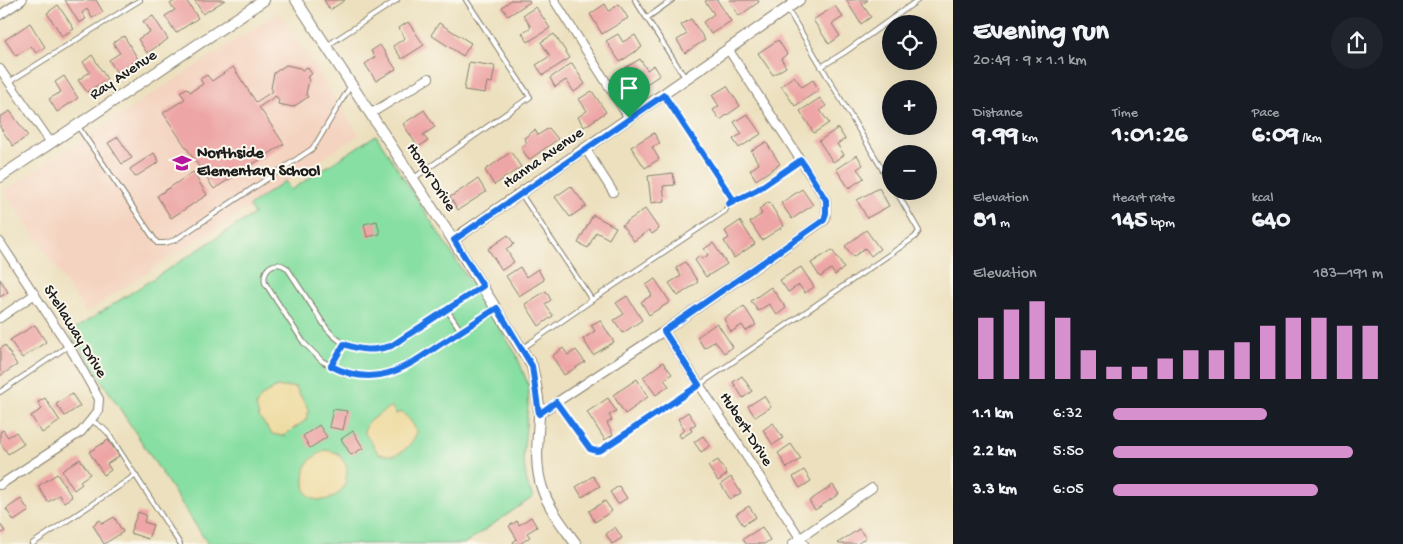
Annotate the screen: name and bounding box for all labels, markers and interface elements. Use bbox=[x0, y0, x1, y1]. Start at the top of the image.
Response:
map controls bbox=[882, 15, 937, 200]
button: locate bbox=[882, 15, 937, 70]
text: Evening run bbox=[973, 16, 1109, 49]
button: share bbox=[1331, 17, 1383, 69]
street label: Ray Avenue bbox=[87, 46, 162, 105]
text: 20:49 · 9 × 1.1 km bbox=[973, 52, 1087, 71]
pin bbox=[608, 67, 650, 118]
icon: arrive bbox=[615, 74, 643, 102]
button: + bbox=[882, 80, 937, 135]
text: Distance bbox=[973, 105, 1022, 122]
text: Time bbox=[1112, 105, 1138, 122]
text: Pace bbox=[1252, 105, 1279, 122]
text: 9.99 bbox=[973, 122, 1018, 151]
text: 1:01:26 bbox=[1112, 122, 1187, 151]
text: 6:09 bbox=[1252, 122, 1299, 151]
street label: Hanna Avenue bbox=[500, 124, 589, 194]
text: km bbox=[1018, 130, 1038, 147]
text: /km bbox=[1299, 130, 1322, 147]
street label: Honor Drive bbox=[401, 140, 460, 216]
place label: Northside Elementary School bbox=[197, 145, 321, 182]
button: − bbox=[882, 145, 937, 200]
school or university icon: Northside Elementary School bbox=[171, 152, 193, 174]
text: Elevation bbox=[973, 190, 1029, 207]
text: Heart rate bbox=[1112, 190, 1175, 207]
text: kcal bbox=[1252, 190, 1274, 207]
text: 81 bbox=[973, 207, 997, 236]
text: 145 bbox=[1112, 207, 1147, 236]
text: 640 bbox=[1252, 207, 1290, 236]
text: m bbox=[997, 215, 1010, 232]
text: bpm bbox=[1147, 215, 1175, 232]
text: Elevation bbox=[973, 265, 1037, 284]
text: 183–191 m bbox=[1314, 265, 1383, 284]
street label: Stellaway Drive bbox=[38, 282, 111, 383]
street label: Hubert Drive bbox=[714, 390, 776, 471]
text: 1.1 km bbox=[973, 405, 1013, 424]
text: 6:32 bbox=[1053, 405, 1082, 424]
text: 2.2 km bbox=[973, 443, 1016, 462]
text: 5:50 bbox=[1053, 443, 1084, 462]
text: 3.3 km bbox=[973, 481, 1017, 500]
text: 6:05 bbox=[1053, 481, 1084, 500]

